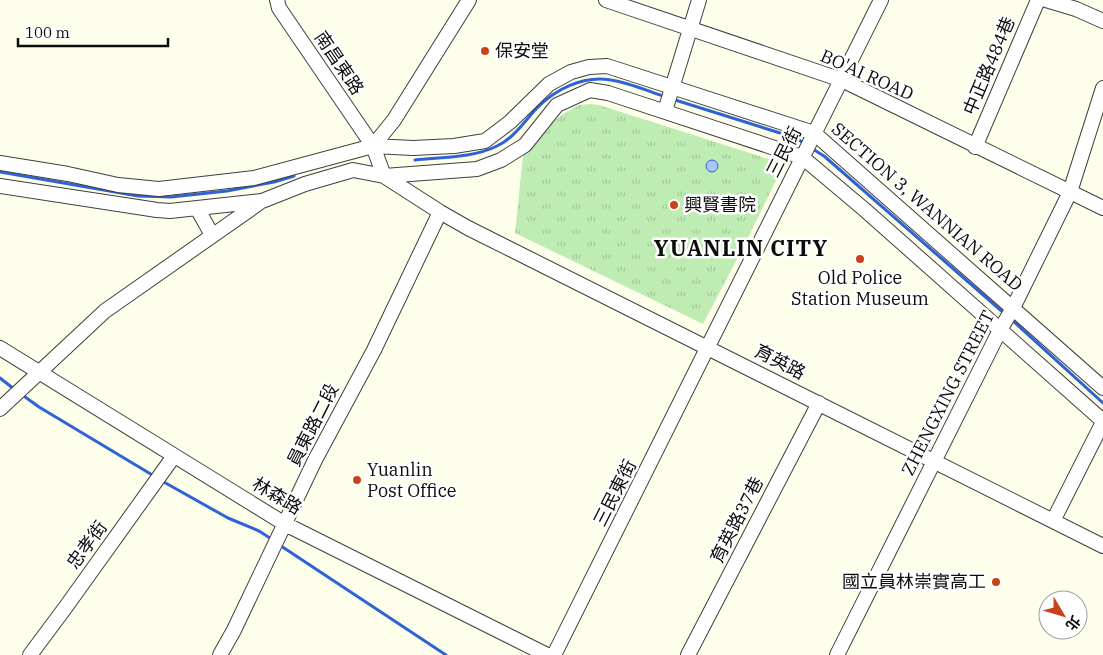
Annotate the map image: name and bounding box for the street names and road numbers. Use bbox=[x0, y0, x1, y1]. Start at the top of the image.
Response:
street label: 中正路484巷 bbox=[958, 13, 1020, 118]
street label: 南昌東路 bbox=[310, 26, 369, 99]
street label: BO'AI ROAD bbox=[817, 44, 917, 105]
street label: SECTION 3, WANNIAN ROAD bbox=[827, 117, 1028, 296]
street label: 三民街 bbox=[761, 122, 806, 181]
street label: ZHENGXING STREET bbox=[896, 306, 999, 479]
street label: 育英路 bbox=[751, 339, 810, 384]
street label: 員東路二段 bbox=[282, 379, 343, 470]
street label: 三民東街 bbox=[588, 455, 641, 530]
street label: 林森路 bbox=[248, 472, 306, 519]
street label: 育英路37巷 bbox=[705, 473, 768, 567]
street label: 忠孝街 bbox=[61, 516, 112, 573]

